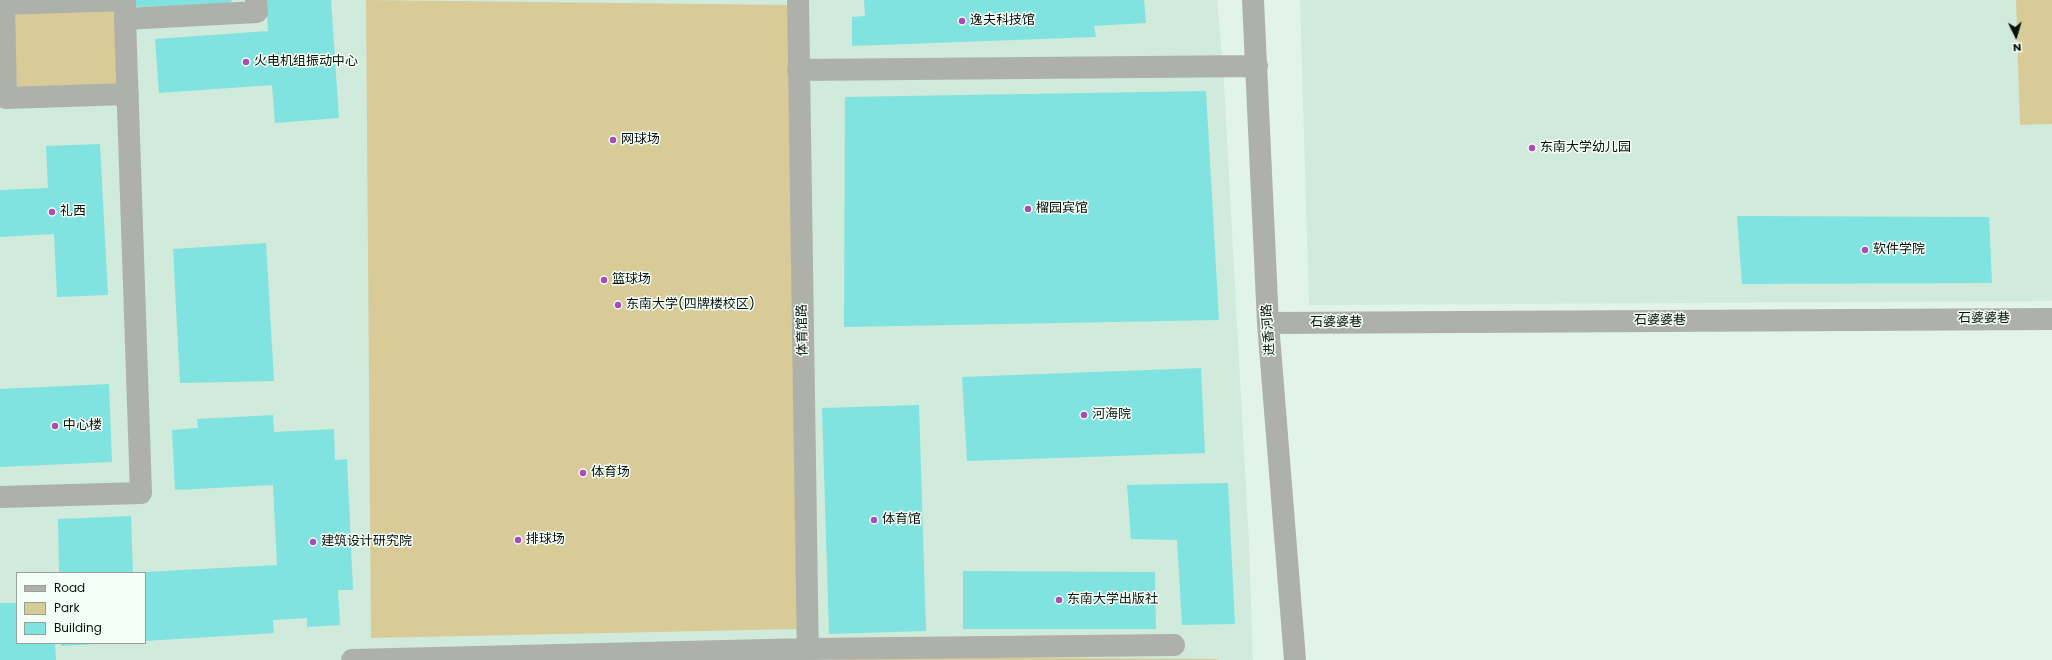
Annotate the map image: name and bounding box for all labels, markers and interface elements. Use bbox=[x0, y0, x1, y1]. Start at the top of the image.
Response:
place label: 逸夫科技馆 bbox=[970, 13, 1035, 29]
marker: 逸夫科技馆 bbox=[957, 16, 967, 26]
north arrow bbox=[1996, 16, 2036, 56]
text: N bbox=[2012, 40, 2022, 56]
place label: 火电机组振动中心 bbox=[254, 54, 358, 70]
marker: 火电机组振动中心 bbox=[241, 57, 251, 67]
place label: 网球场 bbox=[621, 132, 660, 148]
marker: 网球场 bbox=[608, 135, 618, 145]
place label: 东南大学幼儿园 bbox=[1540, 140, 1631, 156]
marker: 东南大学幼儿园 bbox=[1527, 143, 1537, 153]
place label: 榴园宾馆 bbox=[1036, 201, 1088, 217]
place label: 礼西 bbox=[60, 204, 86, 220]
marker: 榴园宾馆 bbox=[1023, 204, 1033, 214]
marker: 礼西 bbox=[47, 207, 57, 217]
place label: 软件学院 bbox=[1873, 242, 1925, 258]
marker: 软件学院 bbox=[1860, 245, 1870, 255]
place label: 篮球场 bbox=[612, 272, 651, 288]
marker: 篮球场 bbox=[599, 275, 609, 285]
place label: 东南大学(四牌楼校区) bbox=[626, 297, 755, 313]
marker: 东南大学(四牌楼校区) bbox=[613, 300, 623, 310]
street label: 体育馆路 bbox=[795, 304, 811, 356]
street label: 进香河路 bbox=[1259, 304, 1279, 356]
street label: 石婆婆巷 bbox=[1958, 311, 2010, 327]
street label: 石婆婆巷 bbox=[1634, 313, 1686, 329]
street label: 石婆婆巷 bbox=[1310, 315, 1362, 331]
place label: 河海院 bbox=[1092, 407, 1131, 423]
marker: 河海院 bbox=[1079, 410, 1089, 420]
place label: 中心楼 bbox=[63, 418, 102, 434]
marker: 中心楼 bbox=[50, 421, 60, 431]
place label: 体育场 bbox=[591, 465, 630, 481]
marker: 体育场 bbox=[578, 468, 588, 478]
place label: 体育馆 bbox=[882, 512, 921, 528]
marker: 体育馆 bbox=[869, 515, 879, 525]
place label: 排球场 bbox=[526, 532, 565, 548]
place label: 建筑设计研究院 bbox=[321, 534, 412, 550]
marker: 排球场 bbox=[513, 535, 523, 545]
marker: 建筑设计研究院 bbox=[308, 537, 318, 547]
legend bbox=[16, 572, 146, 644]
text: Road bbox=[54, 579, 85, 596]
place label: 东南大学出版社 bbox=[1067, 592, 1158, 608]
marker: 东南大学出版社 bbox=[1054, 595, 1064, 605]
text: Park bbox=[54, 599, 80, 616]
text: Building bbox=[54, 619, 102, 636]

